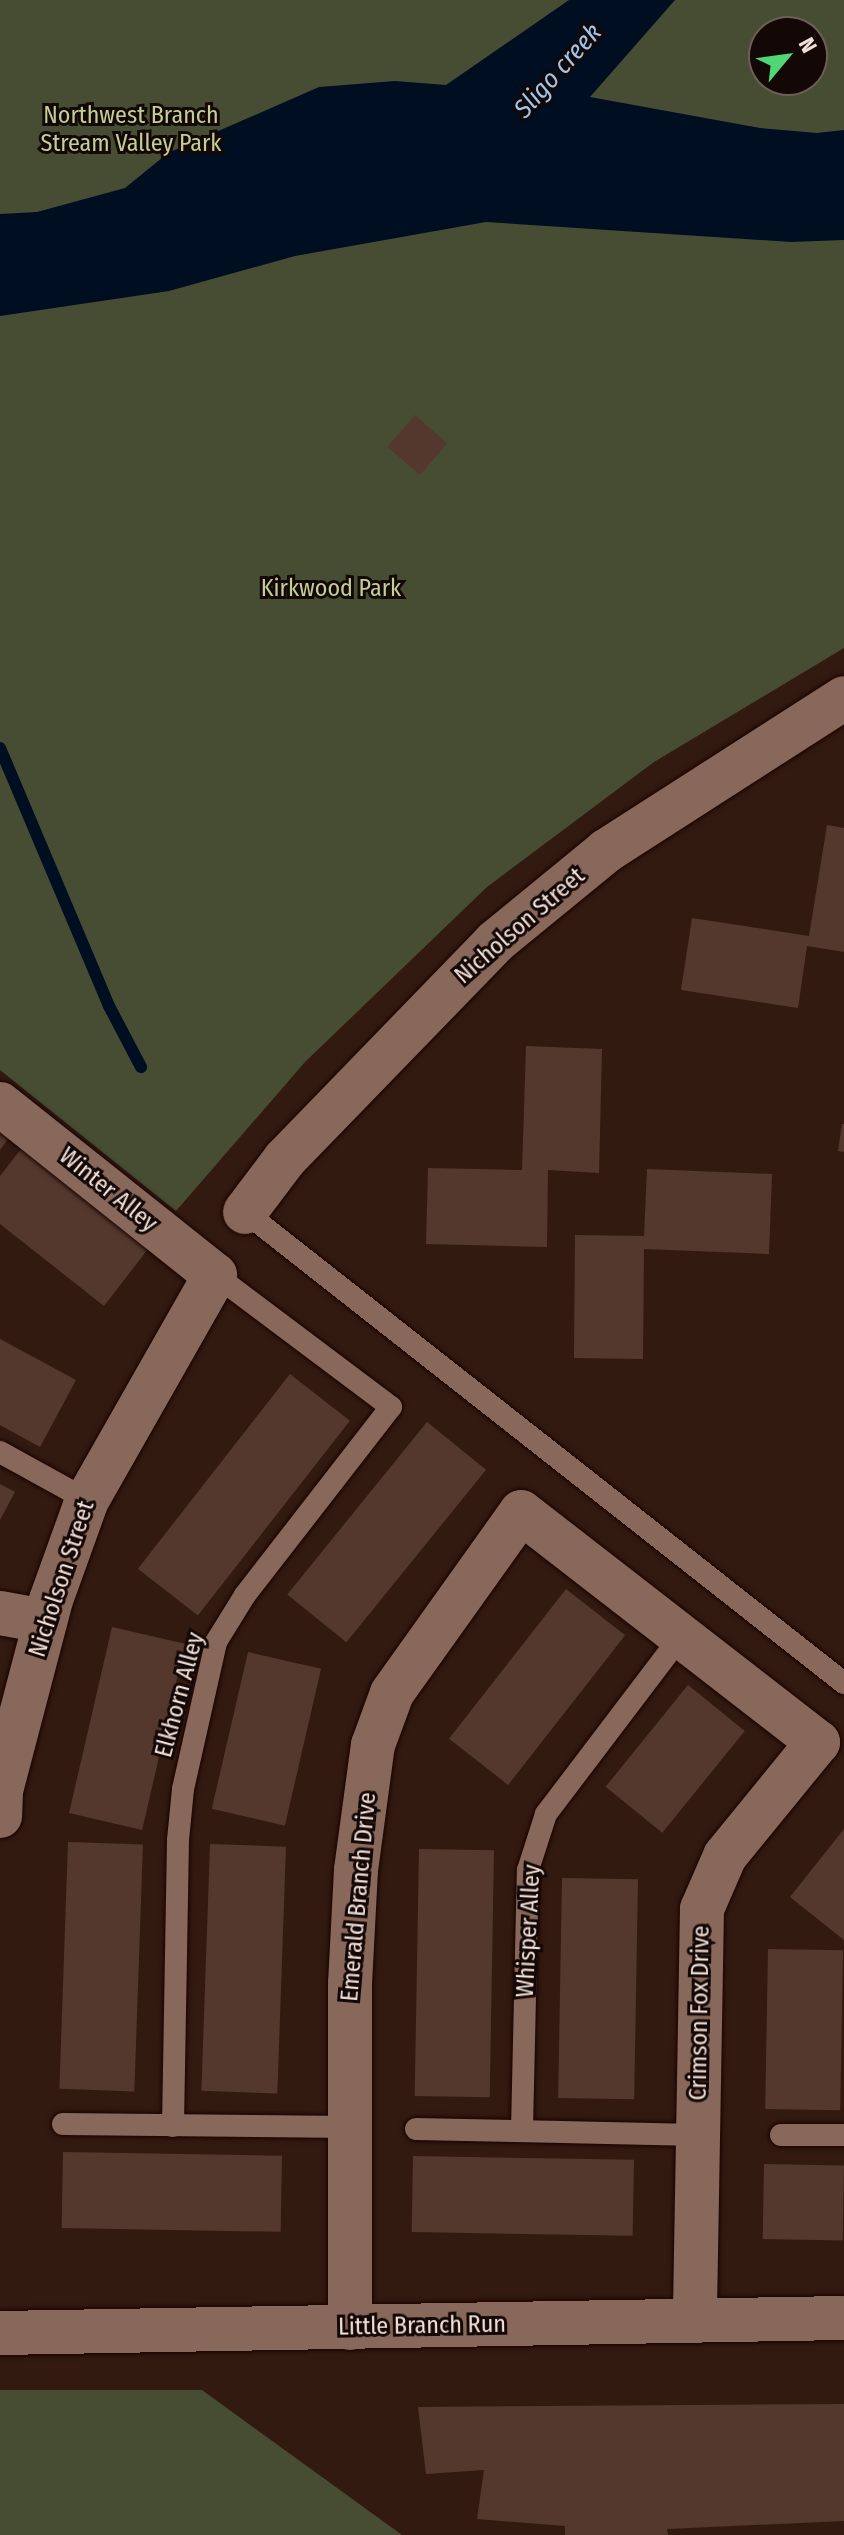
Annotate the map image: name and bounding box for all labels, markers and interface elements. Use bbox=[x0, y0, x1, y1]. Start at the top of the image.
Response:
north arrow bbox=[748, 16, 828, 96]
water label: Sligo creek bbox=[508, 17, 608, 125]
text: N bbox=[793, 33, 823, 57]
park label: Northwest Branch Stream Valley Park bbox=[40, 102, 222, 158]
park label: Kirkwood Park bbox=[261, 575, 401, 603]
street label: Nicholson Street bbox=[449, 862, 591, 990]
street label: Winter Alley bbox=[53, 1142, 163, 1238]
street label: Nicholson Street bbox=[23, 1497, 101, 1661]
street label: Elkhorn Alley bbox=[150, 1629, 210, 1761]
street label: Emerald Branch Drive bbox=[336, 1791, 382, 2003]
street label: Whisper Alley bbox=[511, 1864, 547, 1998]
street label: Crimson Fox Drive bbox=[684, 1925, 716, 2101]
street label: Little Branch Run bbox=[338, 2310, 506, 2342]

